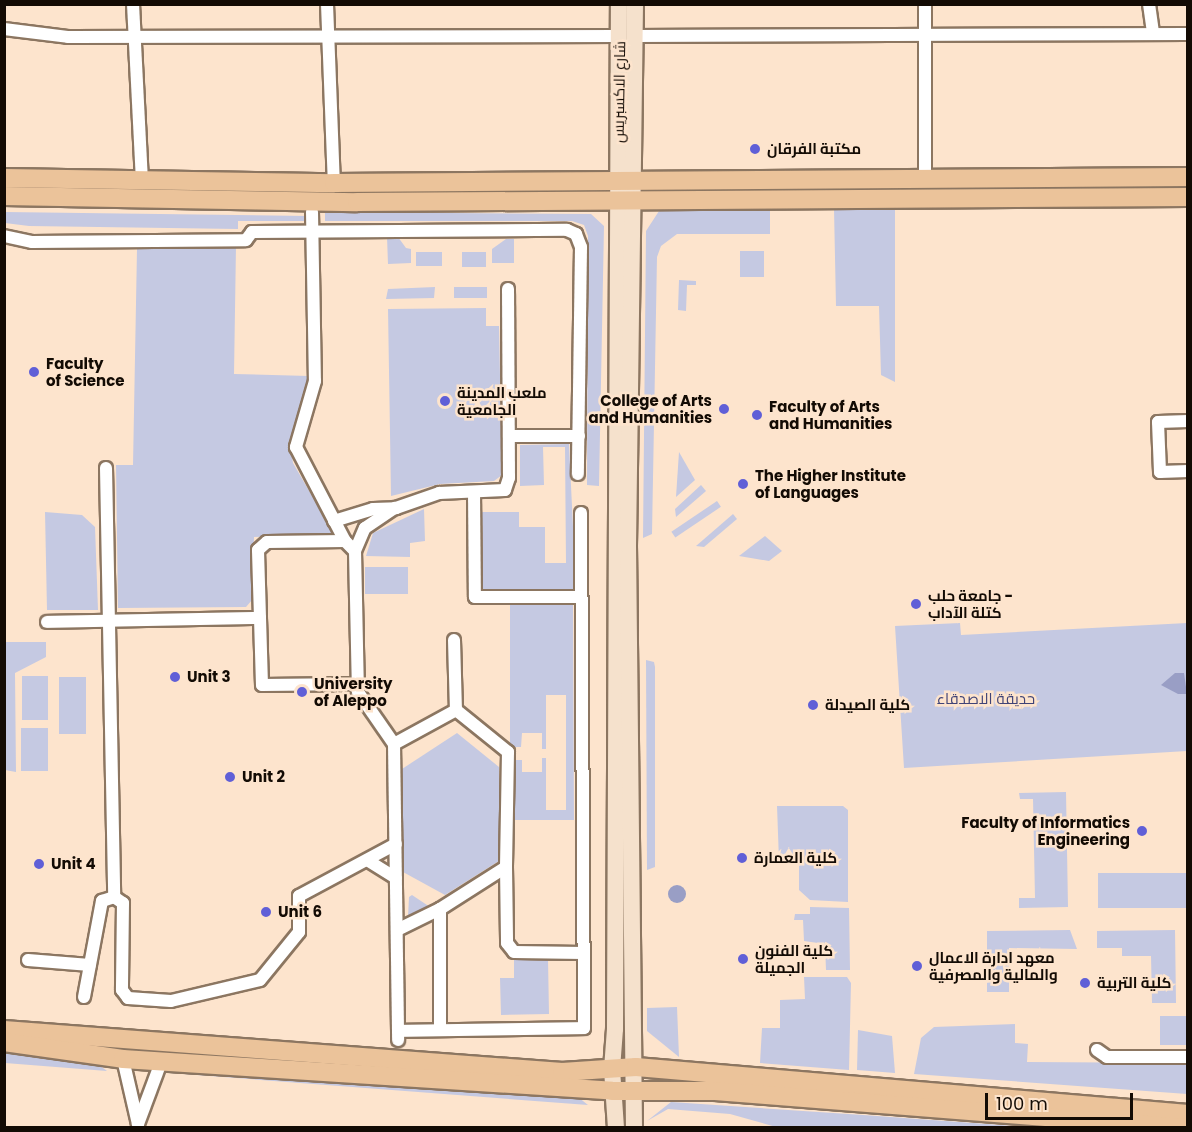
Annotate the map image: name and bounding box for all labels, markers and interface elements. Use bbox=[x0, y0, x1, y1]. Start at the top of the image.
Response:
street label: شارع الاكسبريس bbox=[609, 41, 629, 143]
place label: مكتبة الفرقان bbox=[767, 140, 861, 158]
marker: مكتبة الفرقان bbox=[748, 142, 762, 156]
place label: Faculty of Science bbox=[46, 354, 125, 389]
marker: Faculty of Science bbox=[27, 365, 41, 379]
place label: ملعب المدينة الجامعية bbox=[457, 383, 547, 418]
place label: College of Arts and Humanities bbox=[589, 391, 712, 426]
marker: ملعب المدينة الجامعية bbox=[438, 394, 452, 408]
place label: Faculty of Arts and Humanities bbox=[769, 397, 892, 432]
marker: College of Arts and Humanities bbox=[717, 402, 731, 416]
marker: Faculty of Arts and Humanities bbox=[750, 408, 764, 422]
place label: The Higher Institute of Languages bbox=[755, 466, 906, 501]
marker: The Higher Institute of Languages bbox=[736, 477, 750, 491]
place label: جامعة حلب - كتلة الآداب bbox=[928, 586, 1013, 621]
marker: جامعة حلب - كتلة الآداب bbox=[909, 597, 923, 611]
place label: Unit 3 bbox=[187, 668, 230, 686]
marker: Unit 3 bbox=[168, 670, 182, 684]
place label: University of Aleppo bbox=[314, 674, 393, 709]
marker: University of Aleppo bbox=[295, 685, 309, 699]
park label: حديقة الاصدقاء bbox=[937, 690, 1035, 708]
place label: كلية الصيدلة bbox=[825, 696, 910, 714]
marker: كلية الصيدلة bbox=[806, 698, 820, 712]
place label: Unit 2 bbox=[242, 768, 285, 786]
marker: Unit 2 bbox=[223, 770, 237, 784]
place label: Faculty of Informatics Engineering bbox=[961, 813, 1130, 848]
marker: Faculty of Informatics Engineering bbox=[1135, 824, 1149, 838]
place label: كلية العمارة bbox=[754, 849, 837, 867]
marker: كلية العمارة bbox=[735, 851, 749, 865]
place label: Unit 4 bbox=[51, 855, 96, 873]
marker: Unit 4 bbox=[32, 857, 46, 871]
place label: Unit 6 bbox=[278, 903, 322, 921]
marker: Unit 6 bbox=[259, 905, 273, 919]
place label: كلية الفنون الجميلة bbox=[755, 941, 833, 976]
place label: معهد ادارة الاعمال والمالية والمصرفية bbox=[929, 948, 1058, 983]
marker: كلية الفنون الجميلة bbox=[736, 952, 750, 966]
marker: معهد ادارة الاعمال والمالية والمصرفية bbox=[910, 959, 924, 973]
place label: كلية التربية bbox=[1097, 974, 1171, 992]
marker: كلية التربية bbox=[1078, 976, 1092, 990]
scale bar bbox=[988, 1081, 1136, 1119]
text: 100 m bbox=[996, 1091, 1048, 1116]

